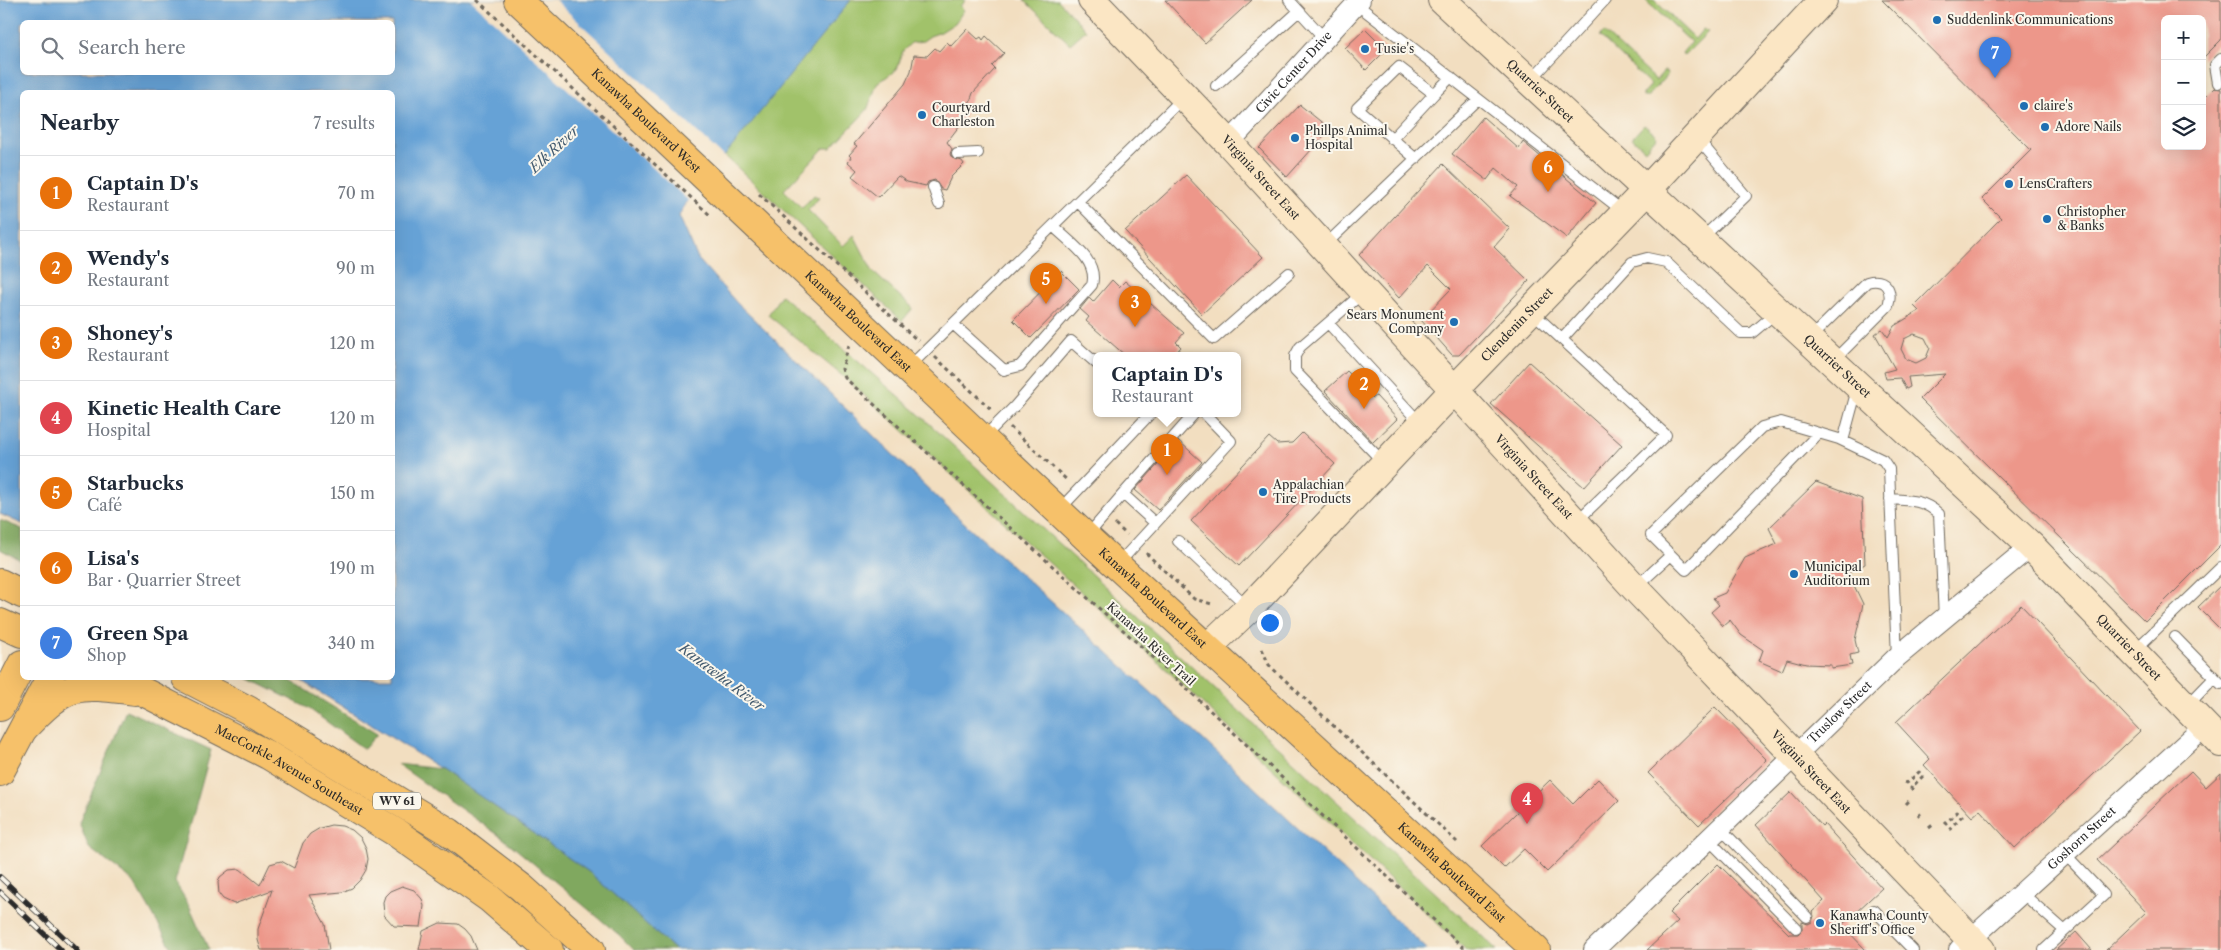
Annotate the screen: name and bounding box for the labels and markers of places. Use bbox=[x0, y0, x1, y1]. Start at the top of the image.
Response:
place label: Suddenlink Communications bbox=[1947, 12, 2113, 27]
marker: Suddenlink Communications bbox=[1931, 14, 1943, 26]
pin: 7 bbox=[1979, 37, 2011, 78]
place label: Tusie's bbox=[1375, 41, 1414, 56]
marker: Tusie's bbox=[1359, 43, 1371, 55]
place label: claire's bbox=[2034, 98, 2073, 113]
place label: Courtyard Charleston bbox=[932, 100, 995, 129]
marker: claire's bbox=[2018, 100, 2030, 112]
marker: Courtyard Charleston bbox=[916, 109, 928, 121]
place label: Adore Nails bbox=[2054, 119, 2122, 134]
marker: Adore Nails bbox=[2039, 121, 2051, 133]
place label: Phillps Animal Hospital bbox=[1305, 123, 1388, 152]
marker: Phillps Animal Hospital bbox=[1289, 132, 1301, 144]
pin: 6 bbox=[1532, 151, 1564, 192]
place label: LensCrafters bbox=[2019, 176, 2092, 191]
marker: LensCrafters bbox=[2003, 178, 2015, 190]
place label: Christopher & Banks bbox=[2057, 204, 2126, 233]
marker: Christopher & Banks bbox=[2041, 213, 2053, 225]
pin: 5 bbox=[1030, 263, 1062, 304]
pin: 3 bbox=[1119, 286, 1151, 327]
place label: Sears Monument Company bbox=[1347, 307, 1445, 336]
marker: Sears Monument Company bbox=[1448, 316, 1460, 328]
pin: 2 bbox=[1348, 368, 1380, 409]
pin: 1 bbox=[1151, 434, 1183, 475]
place label: Appalachian Tire Products bbox=[1272, 477, 1351, 506]
marker: Appalachian Tire Products bbox=[1257, 486, 1269, 498]
place label: Municipal Auditorium bbox=[1803, 559, 1870, 588]
marker: Municipal Auditorium bbox=[1788, 568, 1800, 580]
pin: 4 bbox=[1511, 783, 1543, 824]
place label: Kanawha County Sheriff's Office bbox=[1830, 908, 1929, 937]
marker: Kanawha County Sheriff's Office bbox=[1814, 917, 1826, 929]

